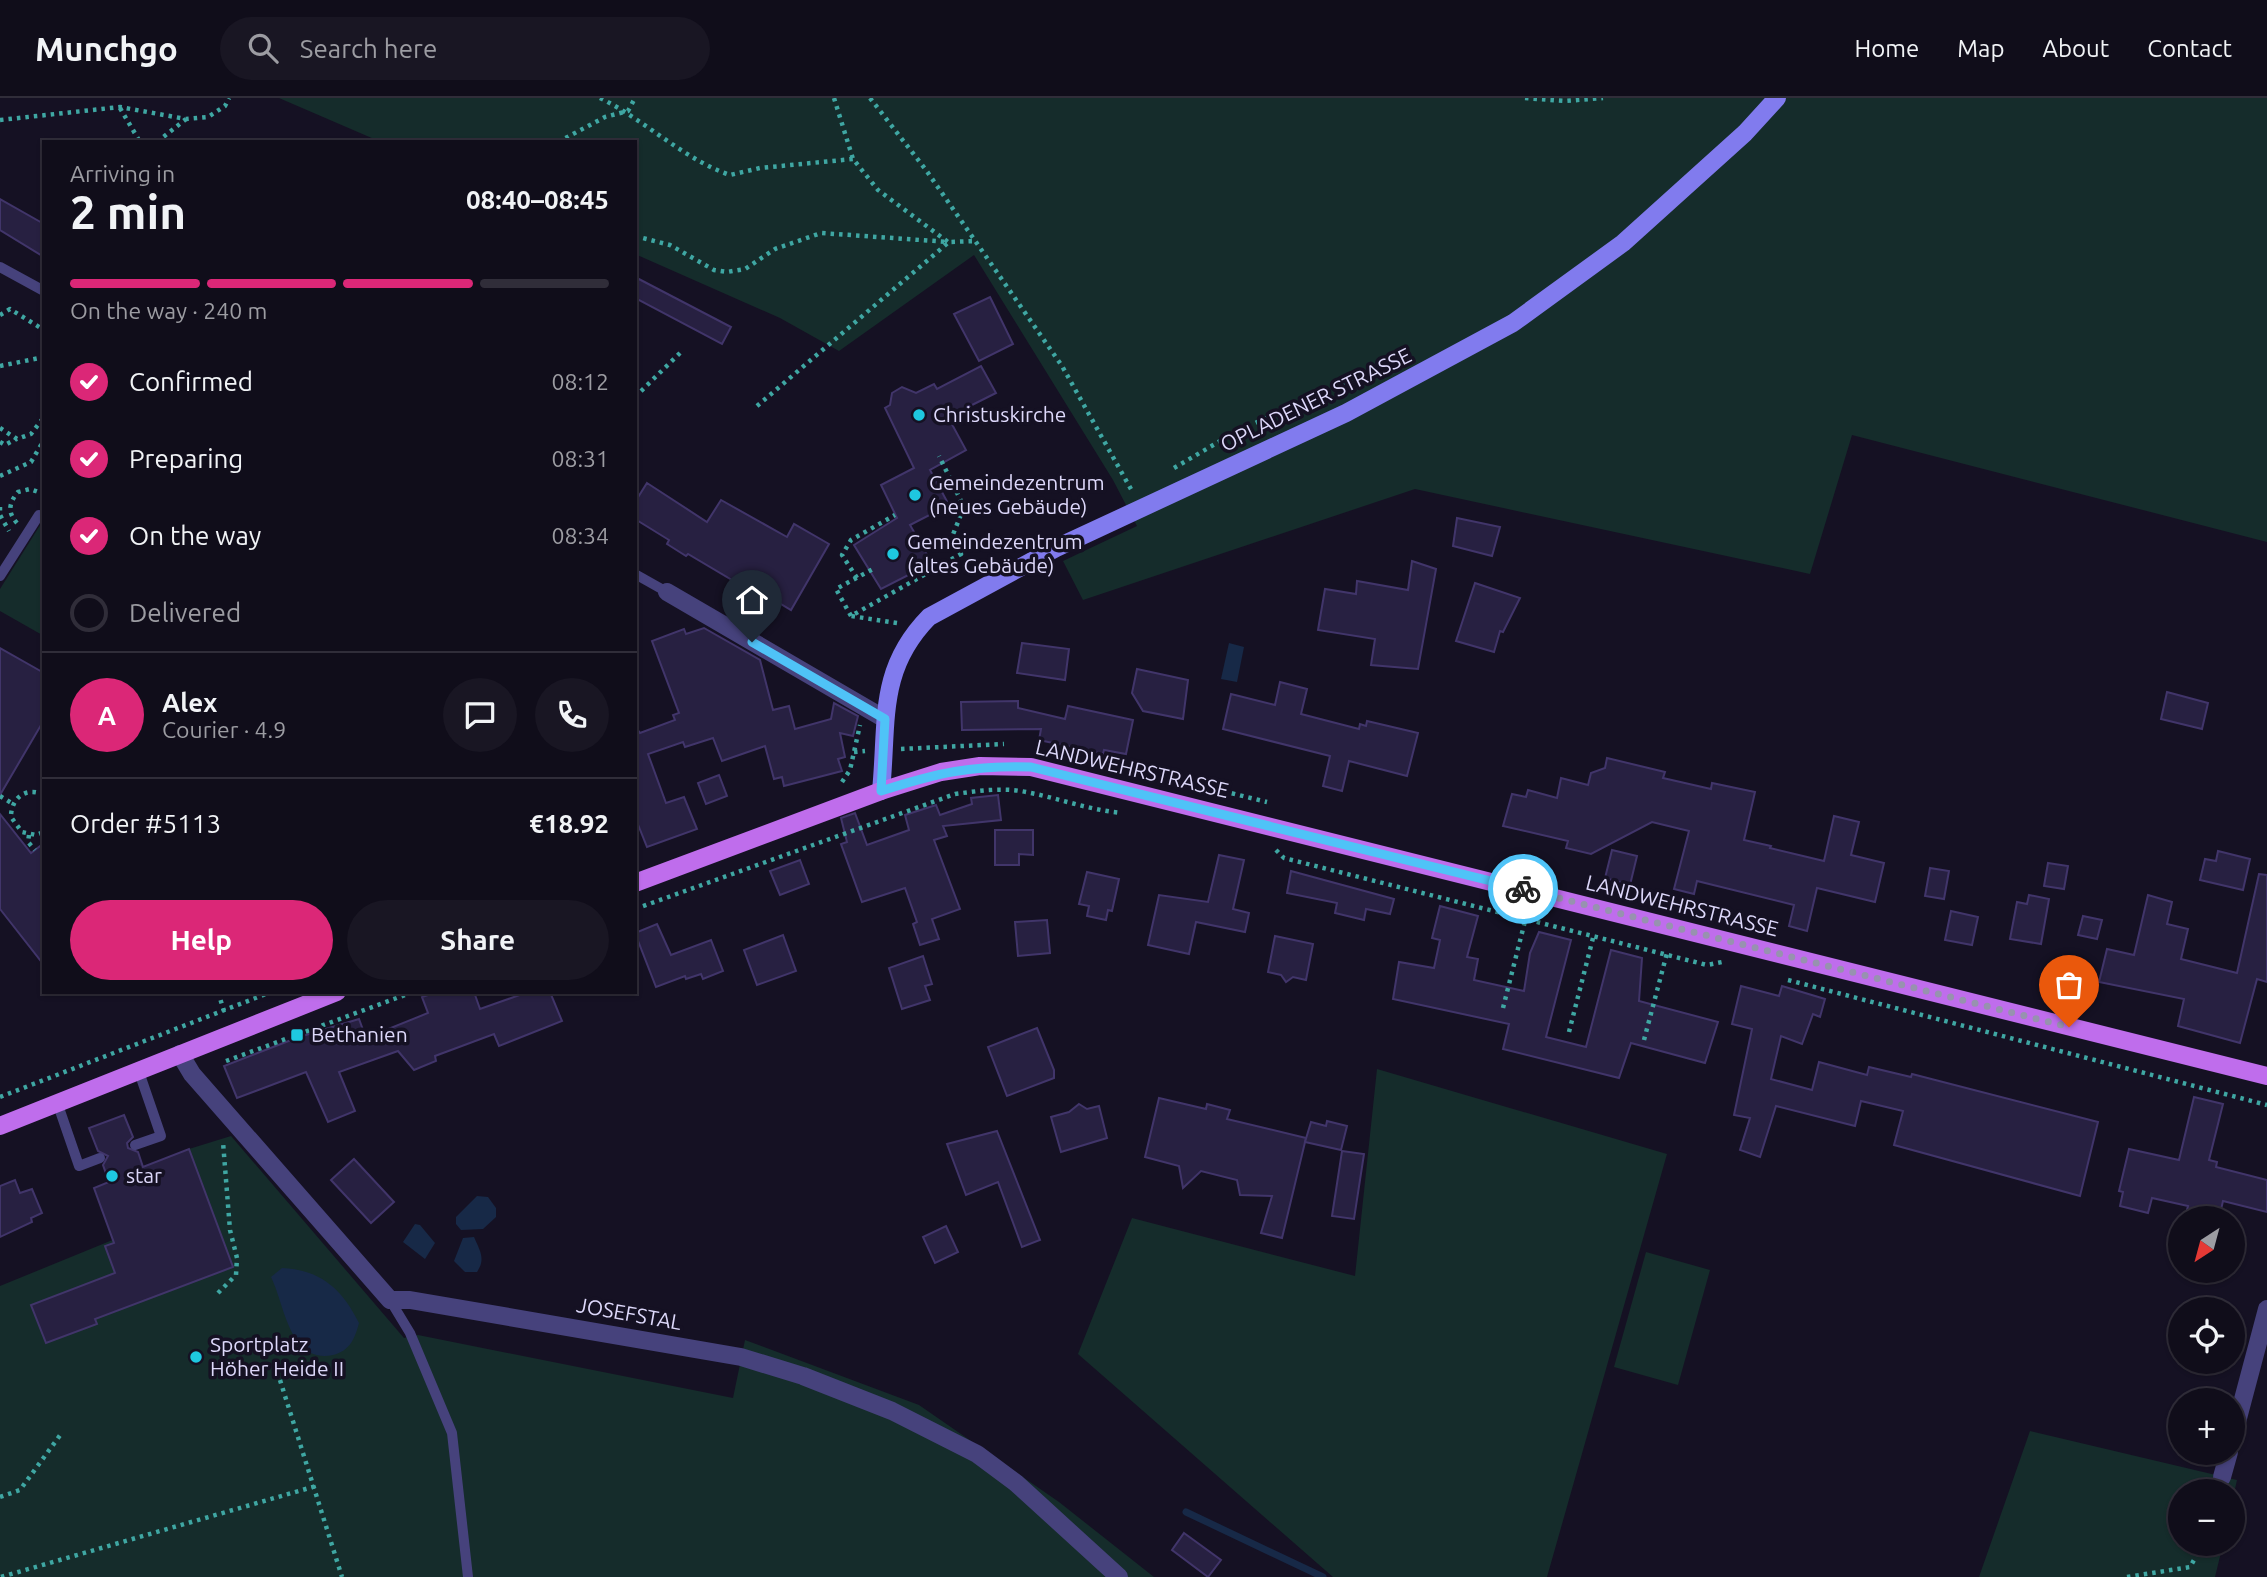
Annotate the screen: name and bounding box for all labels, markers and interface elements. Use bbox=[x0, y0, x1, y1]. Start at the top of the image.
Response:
search box bbox=[220, 17, 710, 80]
icon: search bbox=[244, 29, 282, 67]
text: Munchgo bbox=[35, 30, 178, 67]
text: Search here bbox=[300, 34, 437, 63]
text: Home bbox=[1854, 35, 1919, 62]
text: Map bbox=[1957, 35, 2004, 62]
text: About bbox=[2042, 35, 2109, 62]
text: Contact bbox=[2147, 35, 2232, 62]
text: Arriving in bbox=[70, 161, 175, 186]
text: 08:40–08:45 bbox=[466, 185, 609, 214]
text: 2 min bbox=[70, 186, 186, 238]
text: On the way · 240 m bbox=[70, 298, 267, 323]
street label: OPLADENER STRASSE bbox=[1216, 342, 1415, 456]
icon: check bbox=[70, 363, 108, 401]
text: Confirmed bbox=[129, 367, 253, 396]
text: 08:12 bbox=[551, 369, 609, 394]
place label: Christuskirche bbox=[933, 402, 1066, 426]
marker: Christuskirche bbox=[911, 407, 927, 423]
icon: check bbox=[70, 440, 108, 478]
text: Preparing bbox=[129, 444, 243, 473]
text: 08:31 bbox=[551, 446, 609, 471]
place label: Gemeindezentrum (neues Gebäude) bbox=[929, 470, 1105, 518]
marker: Gemeindezentrum (neues Gebäude) bbox=[907, 487, 923, 503]
icon: check bbox=[70, 517, 108, 555]
text: On the way bbox=[129, 521, 261, 550]
text: 08:34 bbox=[551, 523, 609, 548]
place label: Gemeindezentrum (altes Gebäude) bbox=[907, 529, 1083, 577]
marker: Gemeindezentrum (altes Gebäude) bbox=[885, 546, 901, 562]
pin bbox=[722, 570, 782, 642]
icon: home bbox=[733, 581, 771, 619]
text: Delivered bbox=[129, 598, 241, 627]
button: chat bbox=[443, 678, 517, 752]
button: phone bbox=[535, 678, 609, 752]
text: Alex bbox=[162, 688, 217, 717]
text: A bbox=[98, 701, 116, 730]
text: Courier · 4.9 bbox=[162, 717, 286, 742]
street label: LANDWEHRSTRASSE bbox=[1033, 734, 1231, 802]
text: Order #5113 bbox=[70, 809, 221, 838]
text: €18.92 bbox=[529, 809, 609, 838]
courier bbox=[1488, 854, 1558, 924]
street label: LANDWEHRSTRASSE bbox=[1583, 869, 1781, 941]
icon: bike bbox=[1504, 870, 1542, 908]
button: Help bbox=[70, 900, 333, 980]
button: Share bbox=[347, 900, 609, 980]
pin bbox=[2039, 955, 2099, 1027]
icon: bag bbox=[2050, 966, 2088, 1004]
place label: Bethanien bbox=[311, 1022, 408, 1046]
marker: Bethanien bbox=[289, 1027, 305, 1043]
place label: star bbox=[126, 1163, 162, 1187]
marker: star bbox=[104, 1168, 120, 1184]
north arrow bbox=[2168, 1206, 2245, 1283]
map controls bbox=[2168, 1206, 2245, 1556]
street label: JOSEFSTAL bbox=[575, 1292, 684, 1334]
button: locate bbox=[2168, 1297, 2245, 1374]
place label: Sportplatz Höher Heide II bbox=[210, 1332, 344, 1380]
marker: Sportplatz Höher Heide II bbox=[188, 1349, 204, 1365]
button: + bbox=[2168, 1388, 2245, 1465]
button: − bbox=[2168, 1479, 2245, 1556]

